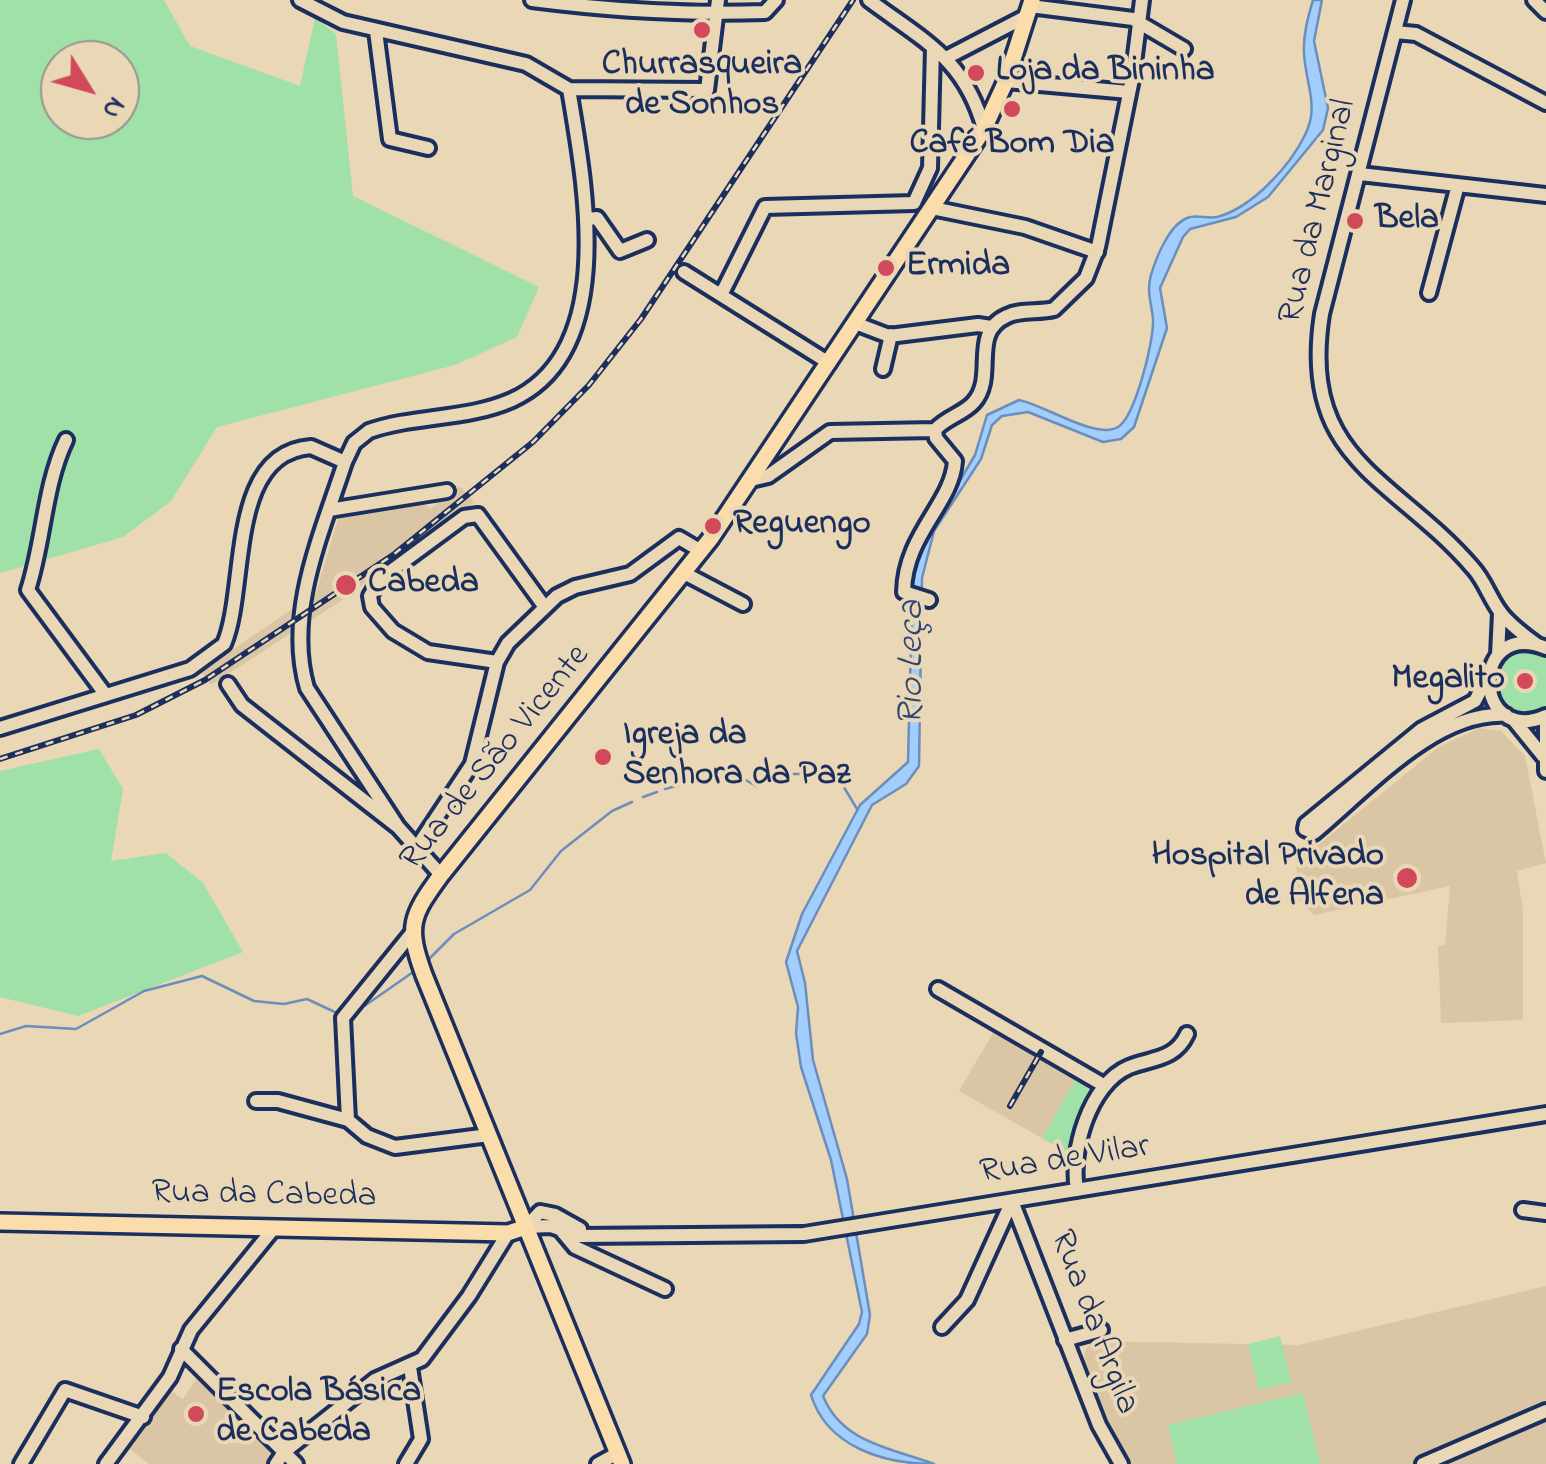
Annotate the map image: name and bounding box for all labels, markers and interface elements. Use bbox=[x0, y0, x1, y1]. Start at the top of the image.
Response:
marker: Churrasqueira de Sonhos bbox=[691, 19, 713, 41]
north arrow bbox=[40, 40, 140, 140]
place label: Churrasqueira de Sonhos bbox=[602, 46, 802, 128]
place label: Loja da Bininha bbox=[996, 52, 1215, 94]
marker: Loja da Bininha bbox=[965, 62, 987, 84]
text: N bbox=[91, 87, 135, 127]
street label: Rua da Marginal bbox=[1272, 96, 1368, 328]
marker: Café Bom Dia bbox=[1001, 98, 1023, 120]
place label: Café Bom Dia bbox=[909, 125, 1115, 167]
place label: Bela bbox=[1375, 200, 1439, 242]
marker: Bela bbox=[1344, 210, 1366, 232]
place label: Ermida bbox=[906, 247, 1010, 289]
marker: Ermida bbox=[875, 257, 897, 279]
place label: Reguengo bbox=[733, 505, 871, 547]
marker: Reguengo bbox=[702, 515, 724, 537]
place label: Cabeda bbox=[368, 564, 479, 606]
marker: Cabeda bbox=[333, 572, 359, 598]
water label: Rio Leça bbox=[892, 600, 938, 726]
street label: Rua de São Vicente bbox=[393, 638, 601, 880]
place label: Megalito bbox=[1391, 660, 1505, 702]
marker: Megalito bbox=[1514, 670, 1536, 692]
place label: Igreja da Senhora da Paz bbox=[623, 716, 851, 798]
marker: Igreja da Senhora da Paz bbox=[592, 746, 614, 768]
place label: Hospital Privado de Alfena bbox=[1151, 837, 1384, 919]
marker: Hospital Privado de Alfena bbox=[1394, 865, 1420, 891]
street label: Rua de Vilar bbox=[977, 1128, 1153, 1196]
street label: Rua da Cabeda bbox=[151, 1174, 377, 1220]
street label: Rua da Argila bbox=[1038, 1225, 1146, 1421]
place label: Escola Básica de Cabeda bbox=[216, 1373, 421, 1455]
marker: Escola Básica de Cabeda bbox=[185, 1403, 207, 1425]

